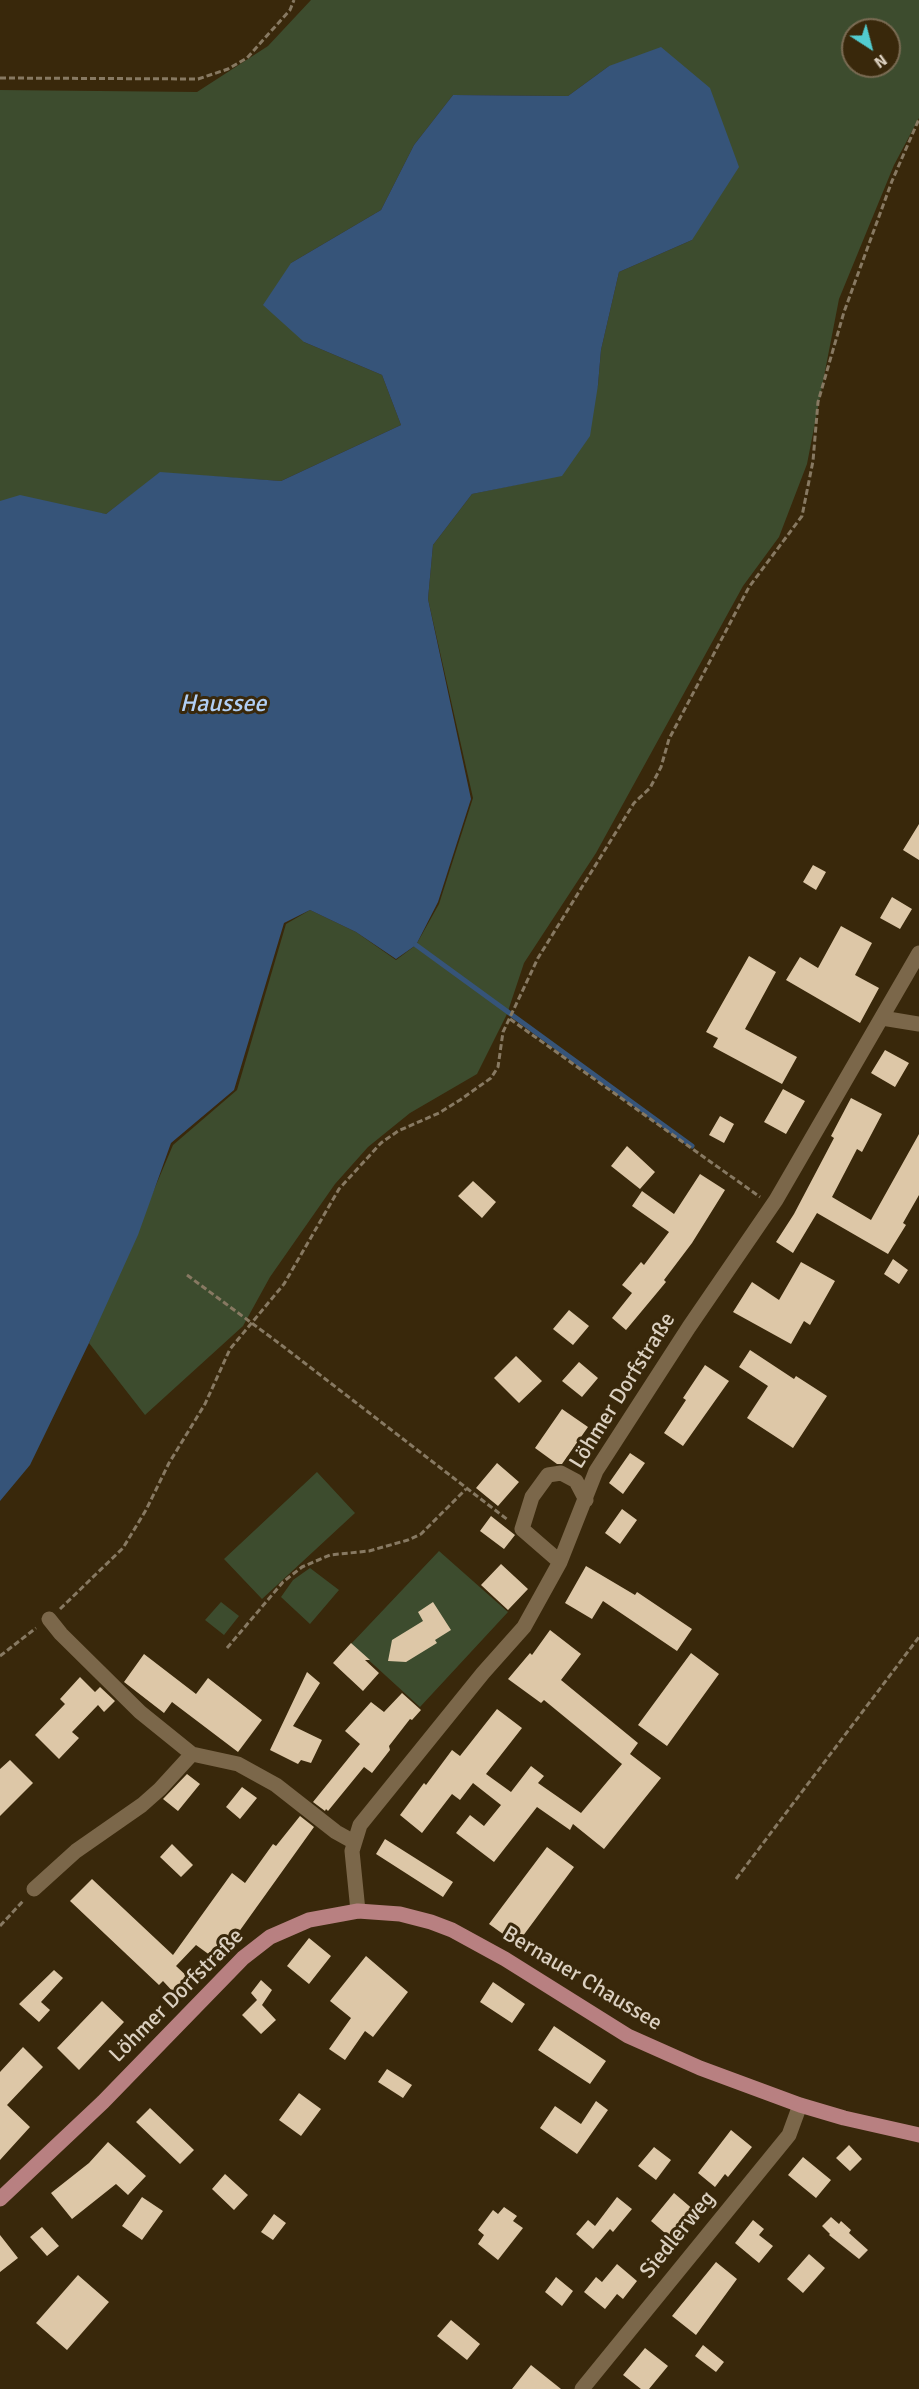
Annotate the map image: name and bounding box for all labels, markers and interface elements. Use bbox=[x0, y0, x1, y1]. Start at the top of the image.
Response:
north arrow bbox=[841, 18, 901, 78]
text: N bbox=[870, 50, 891, 72]
water label: Haussee bbox=[180, 691, 266, 719]
street label: Löhmer Dorfstraße bbox=[564, 1308, 682, 1474]
street label: Bernauer Chaussee bbox=[498, 1921, 666, 2037]
street label: Löhmer Dorfstraße bbox=[104, 1923, 250, 2069]
street label: Siedlerweg bbox=[635, 2186, 721, 2284]

